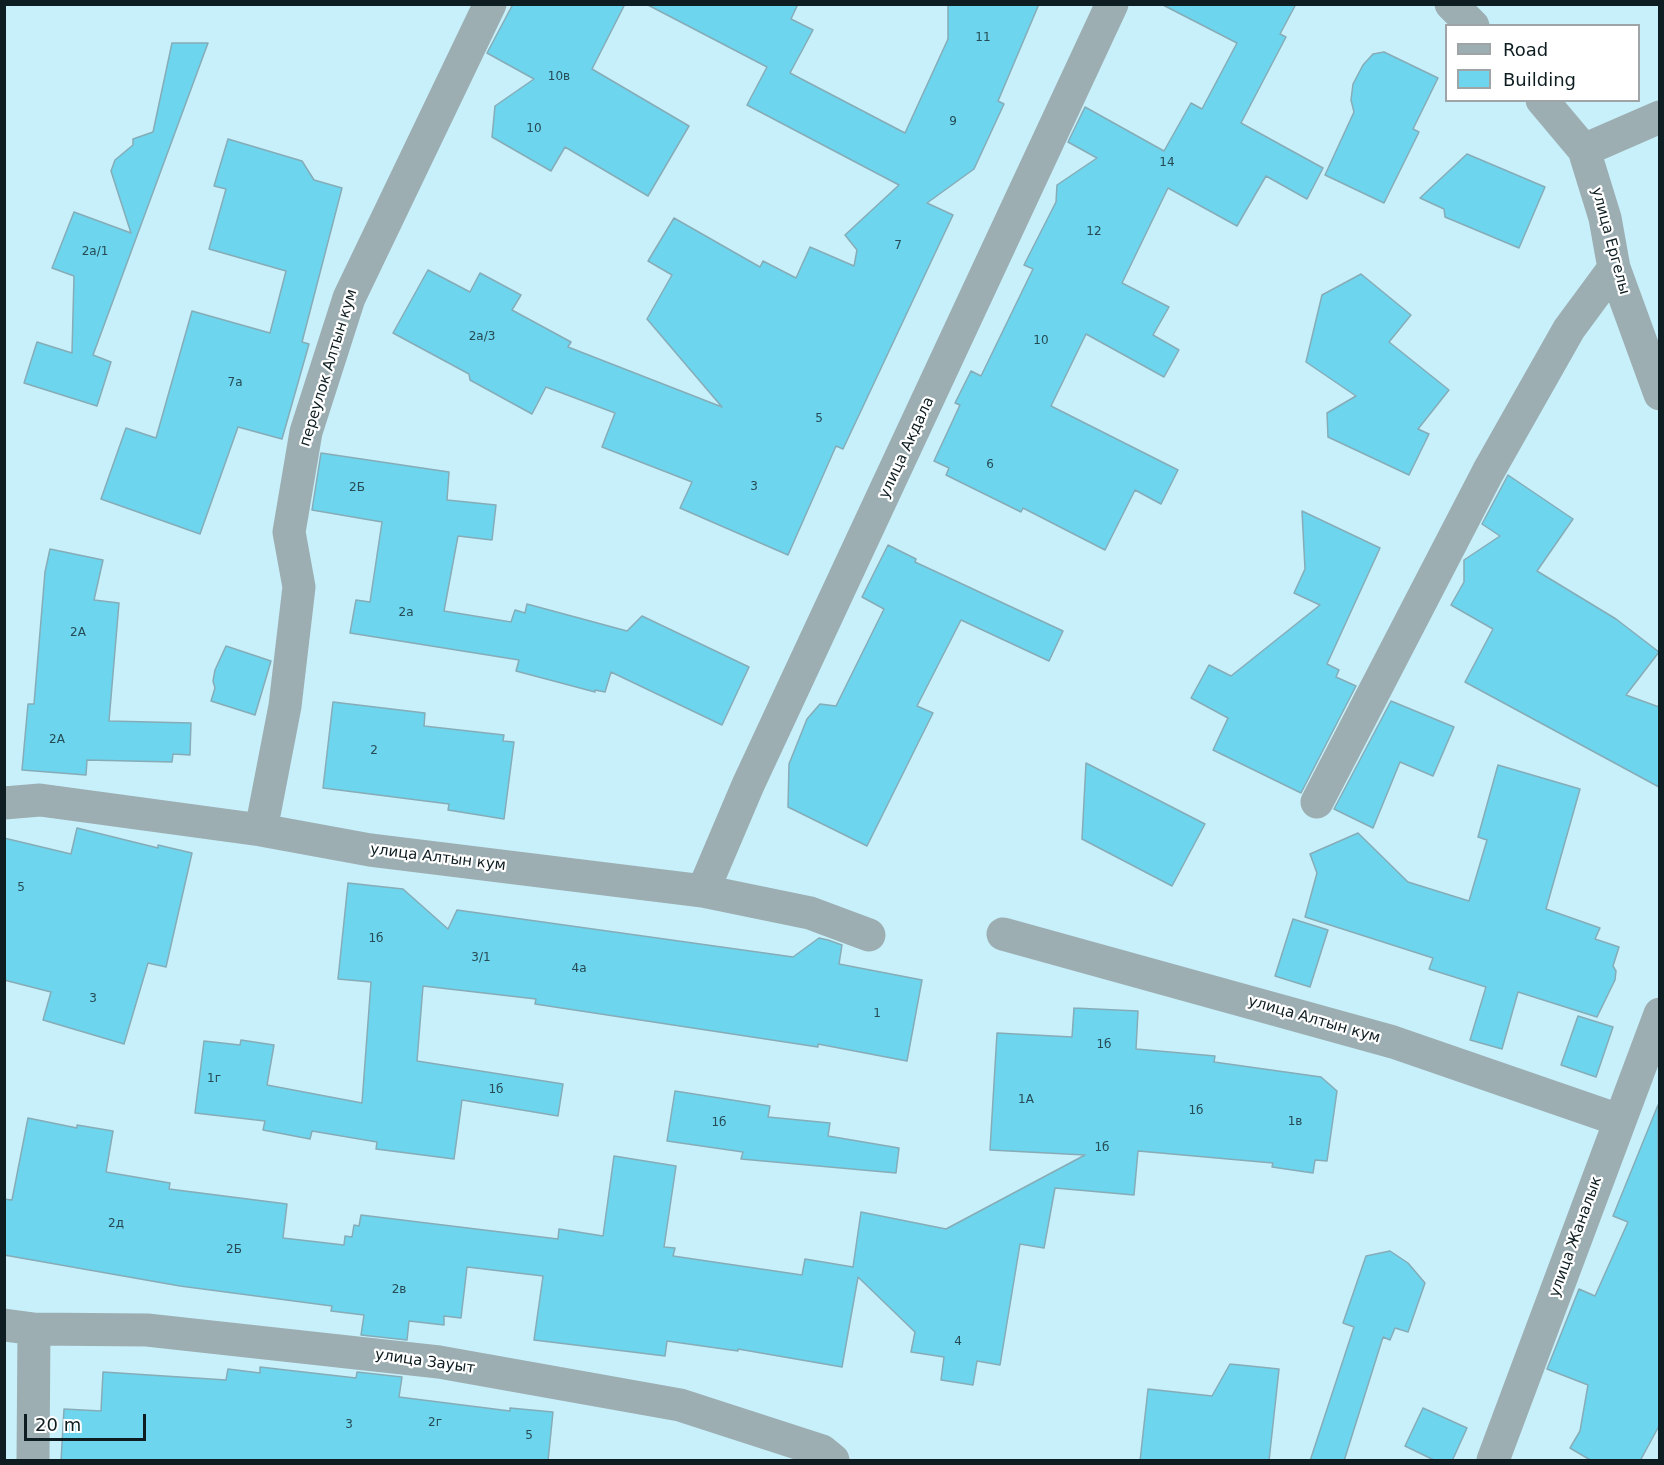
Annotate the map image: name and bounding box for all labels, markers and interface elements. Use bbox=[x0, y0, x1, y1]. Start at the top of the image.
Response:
legend bbox=[1445, 24, 1640, 102]
house number: 11 bbox=[975, 31, 991, 45]
text: Road bbox=[1503, 39, 1548, 60]
text: Building bbox=[1503, 69, 1576, 90]
house number: 10в bbox=[548, 70, 570, 84]
house number: 9 bbox=[949, 115, 957, 129]
house number: 10 bbox=[526, 122, 542, 136]
house number: 14 bbox=[1159, 156, 1175, 170]
street label: улица Ергелы bbox=[1587, 186, 1633, 296]
house number: 12 bbox=[1086, 225, 1102, 239]
house number: 7 bbox=[894, 239, 902, 253]
house number: 2а/1 bbox=[82, 245, 108, 259]
street label: переулок Алтын кум bbox=[296, 287, 362, 449]
house number: 2а/3 bbox=[469, 330, 495, 344]
house number: 10 bbox=[1033, 334, 1049, 348]
house number: 7а bbox=[228, 376, 242, 390]
street label: улица Акдала bbox=[876, 394, 938, 502]
house number: 5 bbox=[815, 412, 823, 426]
house number: 6 bbox=[986, 458, 994, 472]
house number: 3 bbox=[750, 480, 758, 494]
house number: 2Б bbox=[349, 481, 365, 495]
house number: 2а bbox=[399, 606, 413, 620]
house number: 2А bbox=[70, 626, 86, 640]
house number: 2А bbox=[49, 733, 65, 747]
house number: 2 bbox=[370, 744, 378, 758]
street label: улица Алтын кум bbox=[369, 841, 507, 875]
house number: 5 bbox=[17, 881, 25, 895]
house number: 1б bbox=[368, 932, 384, 946]
house number: 3/1 bbox=[471, 951, 491, 965]
house number: 4а bbox=[572, 962, 586, 976]
house number: 3 bbox=[89, 992, 97, 1006]
street label: улица Алтын кум bbox=[1246, 993, 1382, 1047]
house number: 1 bbox=[873, 1007, 881, 1021]
house number: 1б bbox=[1096, 1038, 1112, 1052]
house number: 1г bbox=[207, 1072, 221, 1086]
house number: 1б bbox=[488, 1083, 504, 1097]
house number: 1А bbox=[1018, 1093, 1034, 1107]
house number: 1б bbox=[1188, 1104, 1204, 1118]
house number: 1в bbox=[1288, 1115, 1302, 1129]
house number: 1б bbox=[711, 1116, 727, 1130]
house number: 1б bbox=[1094, 1141, 1110, 1155]
street label: улица Жаналык bbox=[1546, 1174, 1606, 1300]
house number: 2д bbox=[108, 1217, 124, 1231]
house number: 2Б bbox=[226, 1243, 242, 1257]
house number: 2в bbox=[392, 1283, 406, 1297]
house number: 4 bbox=[954, 1335, 962, 1349]
street label: улица Зауыт bbox=[374, 1346, 476, 1378]
scale bar bbox=[27, 1402, 148, 1440]
text: 20 m bbox=[35, 1414, 81, 1435]
house number: 2г bbox=[428, 1416, 442, 1430]
house number: 3 bbox=[345, 1418, 353, 1432]
house number: 5 bbox=[525, 1429, 533, 1443]

